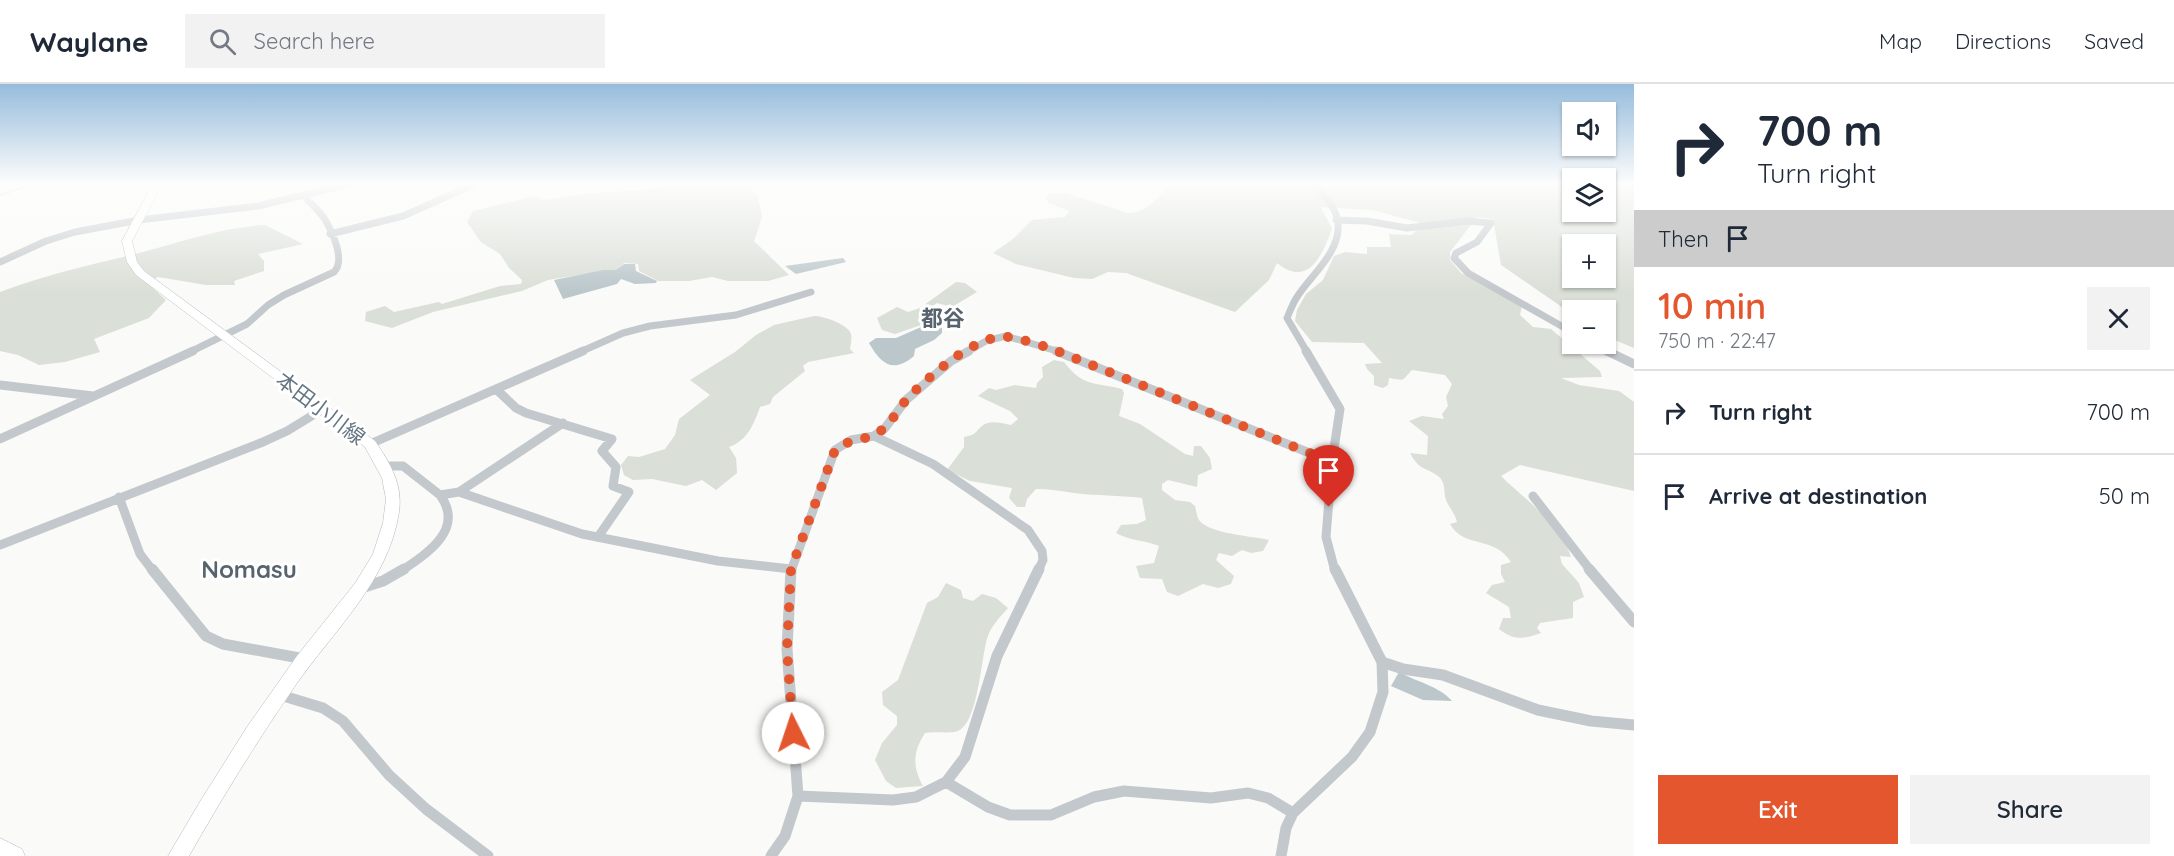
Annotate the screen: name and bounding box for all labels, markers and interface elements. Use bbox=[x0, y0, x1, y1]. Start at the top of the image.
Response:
search box bbox=[185, 14, 605, 68]
text: Waylane bbox=[30, 24, 149, 59]
icon: search bbox=[206, 25, 239, 58]
text: Search here bbox=[254, 27, 375, 55]
text: Map bbox=[1879, 28, 1922, 54]
text: Directions bbox=[1955, 28, 2051, 54]
text: Saved bbox=[2084, 28, 2144, 54]
map controls bbox=[1562, 102, 1616, 354]
button: sound bbox=[1562, 102, 1616, 156]
text: 700 m bbox=[1757, 104, 1882, 157]
icon: right bbox=[1658, 108, 1736, 186]
text: Turn right bbox=[1757, 156, 1876, 190]
button: layers bbox=[1562, 168, 1616, 222]
icon: arrive bbox=[1721, 222, 1754, 255]
text: Then bbox=[1658, 225, 1709, 253]
button: + bbox=[1562, 234, 1616, 288]
text: 10 min bbox=[1658, 283, 1766, 328]
button: close bbox=[2087, 287, 2150, 350]
button: − bbox=[1562, 300, 1616, 354]
district label: 都谷 bbox=[921, 304, 965, 332]
text: 750 m · 22:47 bbox=[1658, 328, 1776, 353]
street label: 本田小川線 bbox=[271, 366, 371, 450]
icon: right bbox=[1658, 396, 1691, 429]
text: Turn right bbox=[1709, 398, 1813, 426]
text: 700 m bbox=[2086, 398, 2150, 426]
pin bbox=[1303, 445, 1354, 507]
icon: arrive bbox=[1312, 454, 1345, 487]
icon: arrive bbox=[1658, 480, 1691, 513]
text: Arrive at destination bbox=[1709, 482, 1927, 510]
text: 50 m bbox=[2099, 482, 2150, 510]
district label: Nomasu bbox=[201, 554, 297, 584]
position arrow bbox=[761, 701, 825, 765]
button: Exit bbox=[1658, 775, 1898, 844]
button: Share bbox=[1910, 775, 2150, 844]

